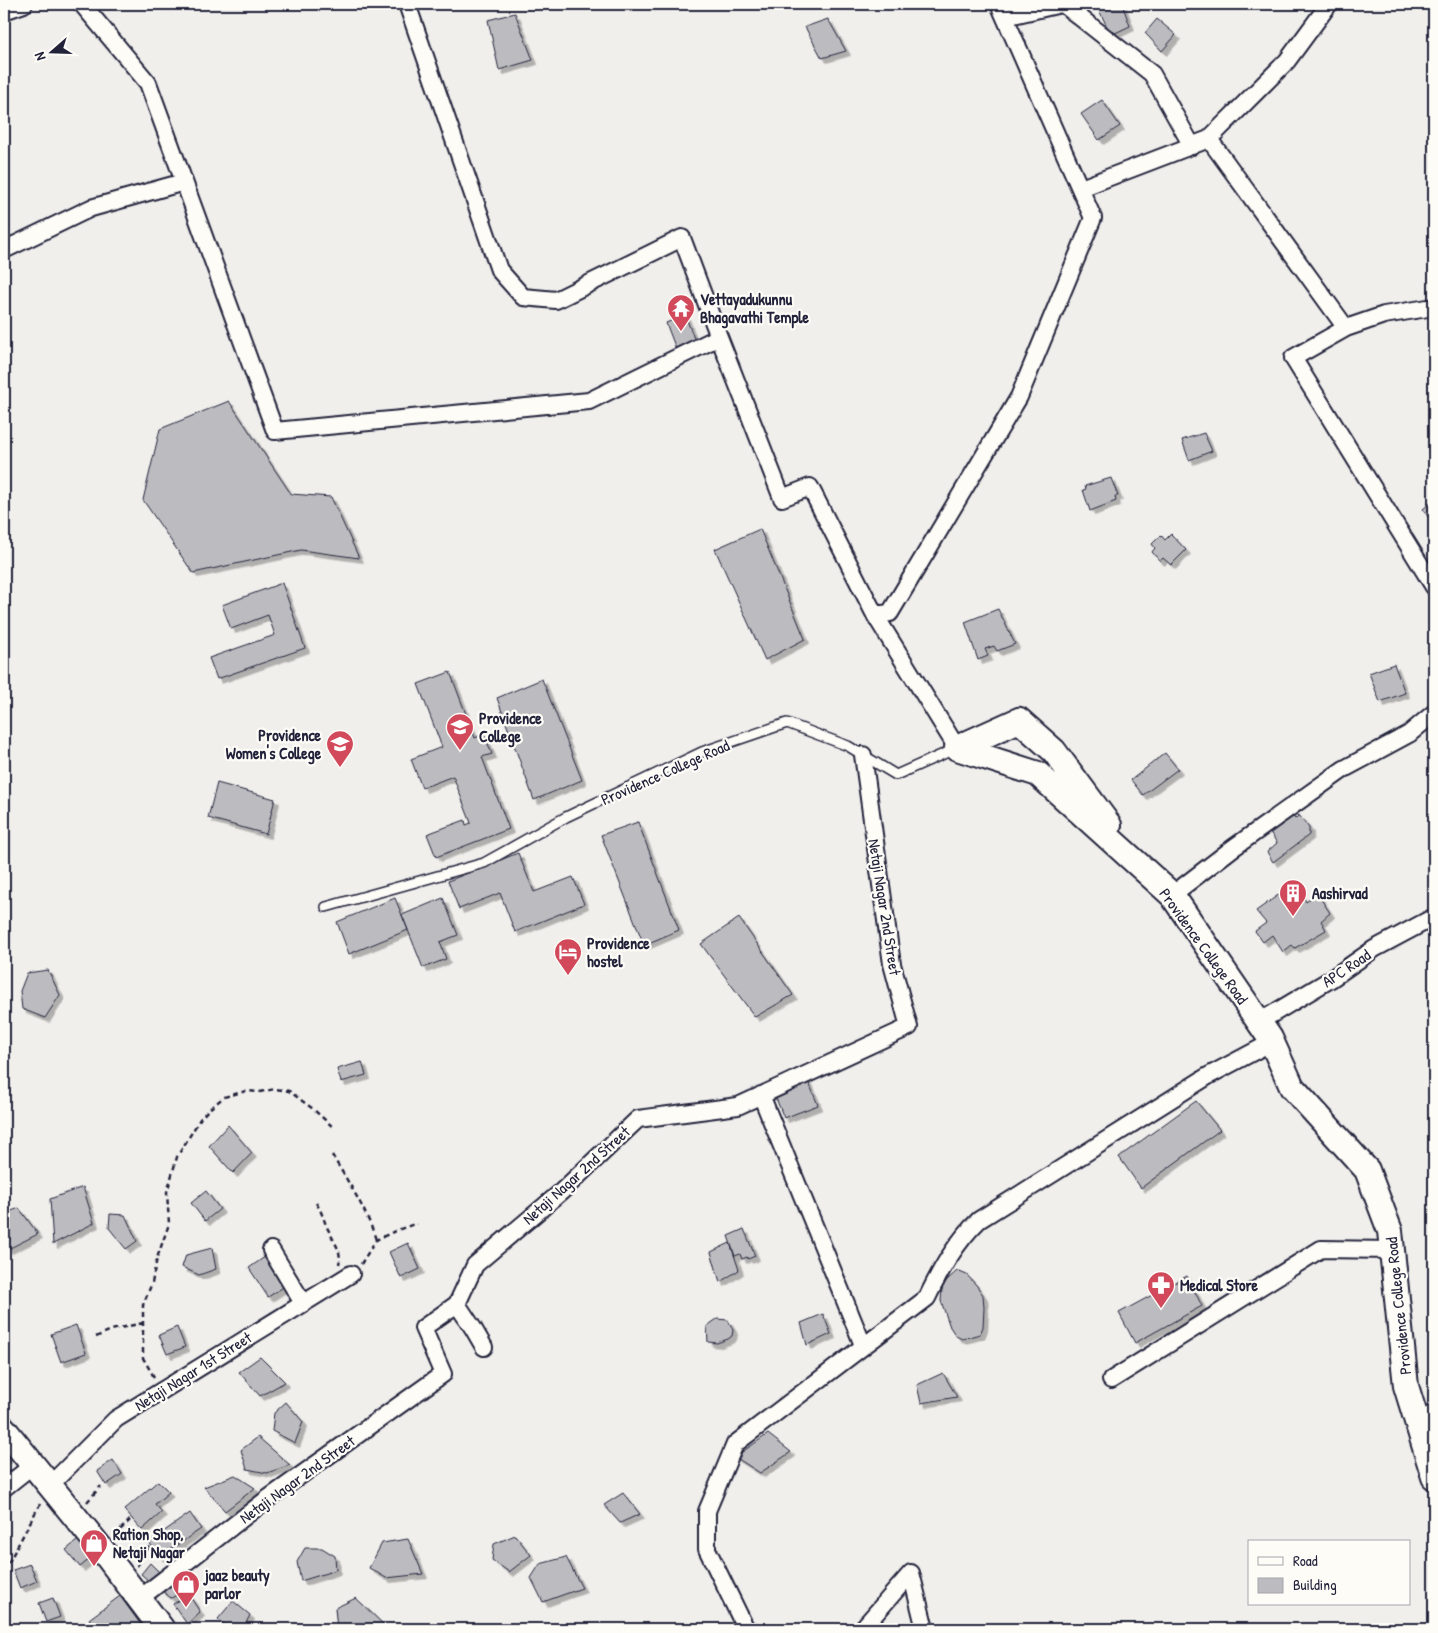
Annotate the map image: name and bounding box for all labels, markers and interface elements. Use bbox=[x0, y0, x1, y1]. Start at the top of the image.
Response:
north arrow bbox=[28, 28, 78, 78]
text: N bbox=[29, 49, 50, 63]
place label: Vettayadukunnu Bhagavathi Temple bbox=[700, 288, 809, 329]
temple icon: Vettayadukunnu Bhagavathi Temple bbox=[666, 293, 696, 332]
place label: Providence College bbox=[479, 707, 542, 748]
school or university icon: Providence College bbox=[445, 712, 475, 751]
place label: Providence Women's College bbox=[226, 724, 322, 765]
school or university icon: Providence Women's College bbox=[325, 729, 355, 768]
street label: Providence College Road bbox=[597, 734, 733, 810]
street label: Netaji Nagar 2nd Street bbox=[863, 837, 907, 977]
building icon: Aashirvad bbox=[1278, 878, 1308, 917]
place label: Aashirvad bbox=[1312, 882, 1368, 904]
street label: Providence College Road bbox=[1154, 884, 1254, 1008]
place label: Providence hostel bbox=[587, 932, 650, 972]
hotel icon: Providence hostel bbox=[553, 937, 583, 976]
street label: APC Road bbox=[1317, 944, 1375, 992]
street label: Netaji Nagar 2nd Street bbox=[518, 1120, 635, 1229]
street label: Providence College Road bbox=[1380, 1236, 1416, 1376]
pharmacy icon: Medical Store bbox=[1146, 1270, 1176, 1309]
place label: Medical Store bbox=[1180, 1274, 1259, 1296]
street label: Netaji Nagar 1st Street bbox=[130, 1326, 256, 1416]
street label: Netaji Nagar 2nd Street bbox=[235, 1429, 360, 1528]
place label: Ration Shop, Netaji Nagar bbox=[113, 1523, 186, 1564]
shop icon: Ration Shop, Netaji Nagar bbox=[79, 1528, 109, 1567]
legend bbox=[1248, 1540, 1410, 1606]
text: Road bbox=[1293, 1550, 1318, 1571]
place label: jaaz beauty parlor bbox=[203, 1564, 270, 1605]
shop icon: jaaz beauty parlor bbox=[171, 1569, 201, 1608]
text: Building bbox=[1293, 1574, 1337, 1595]

